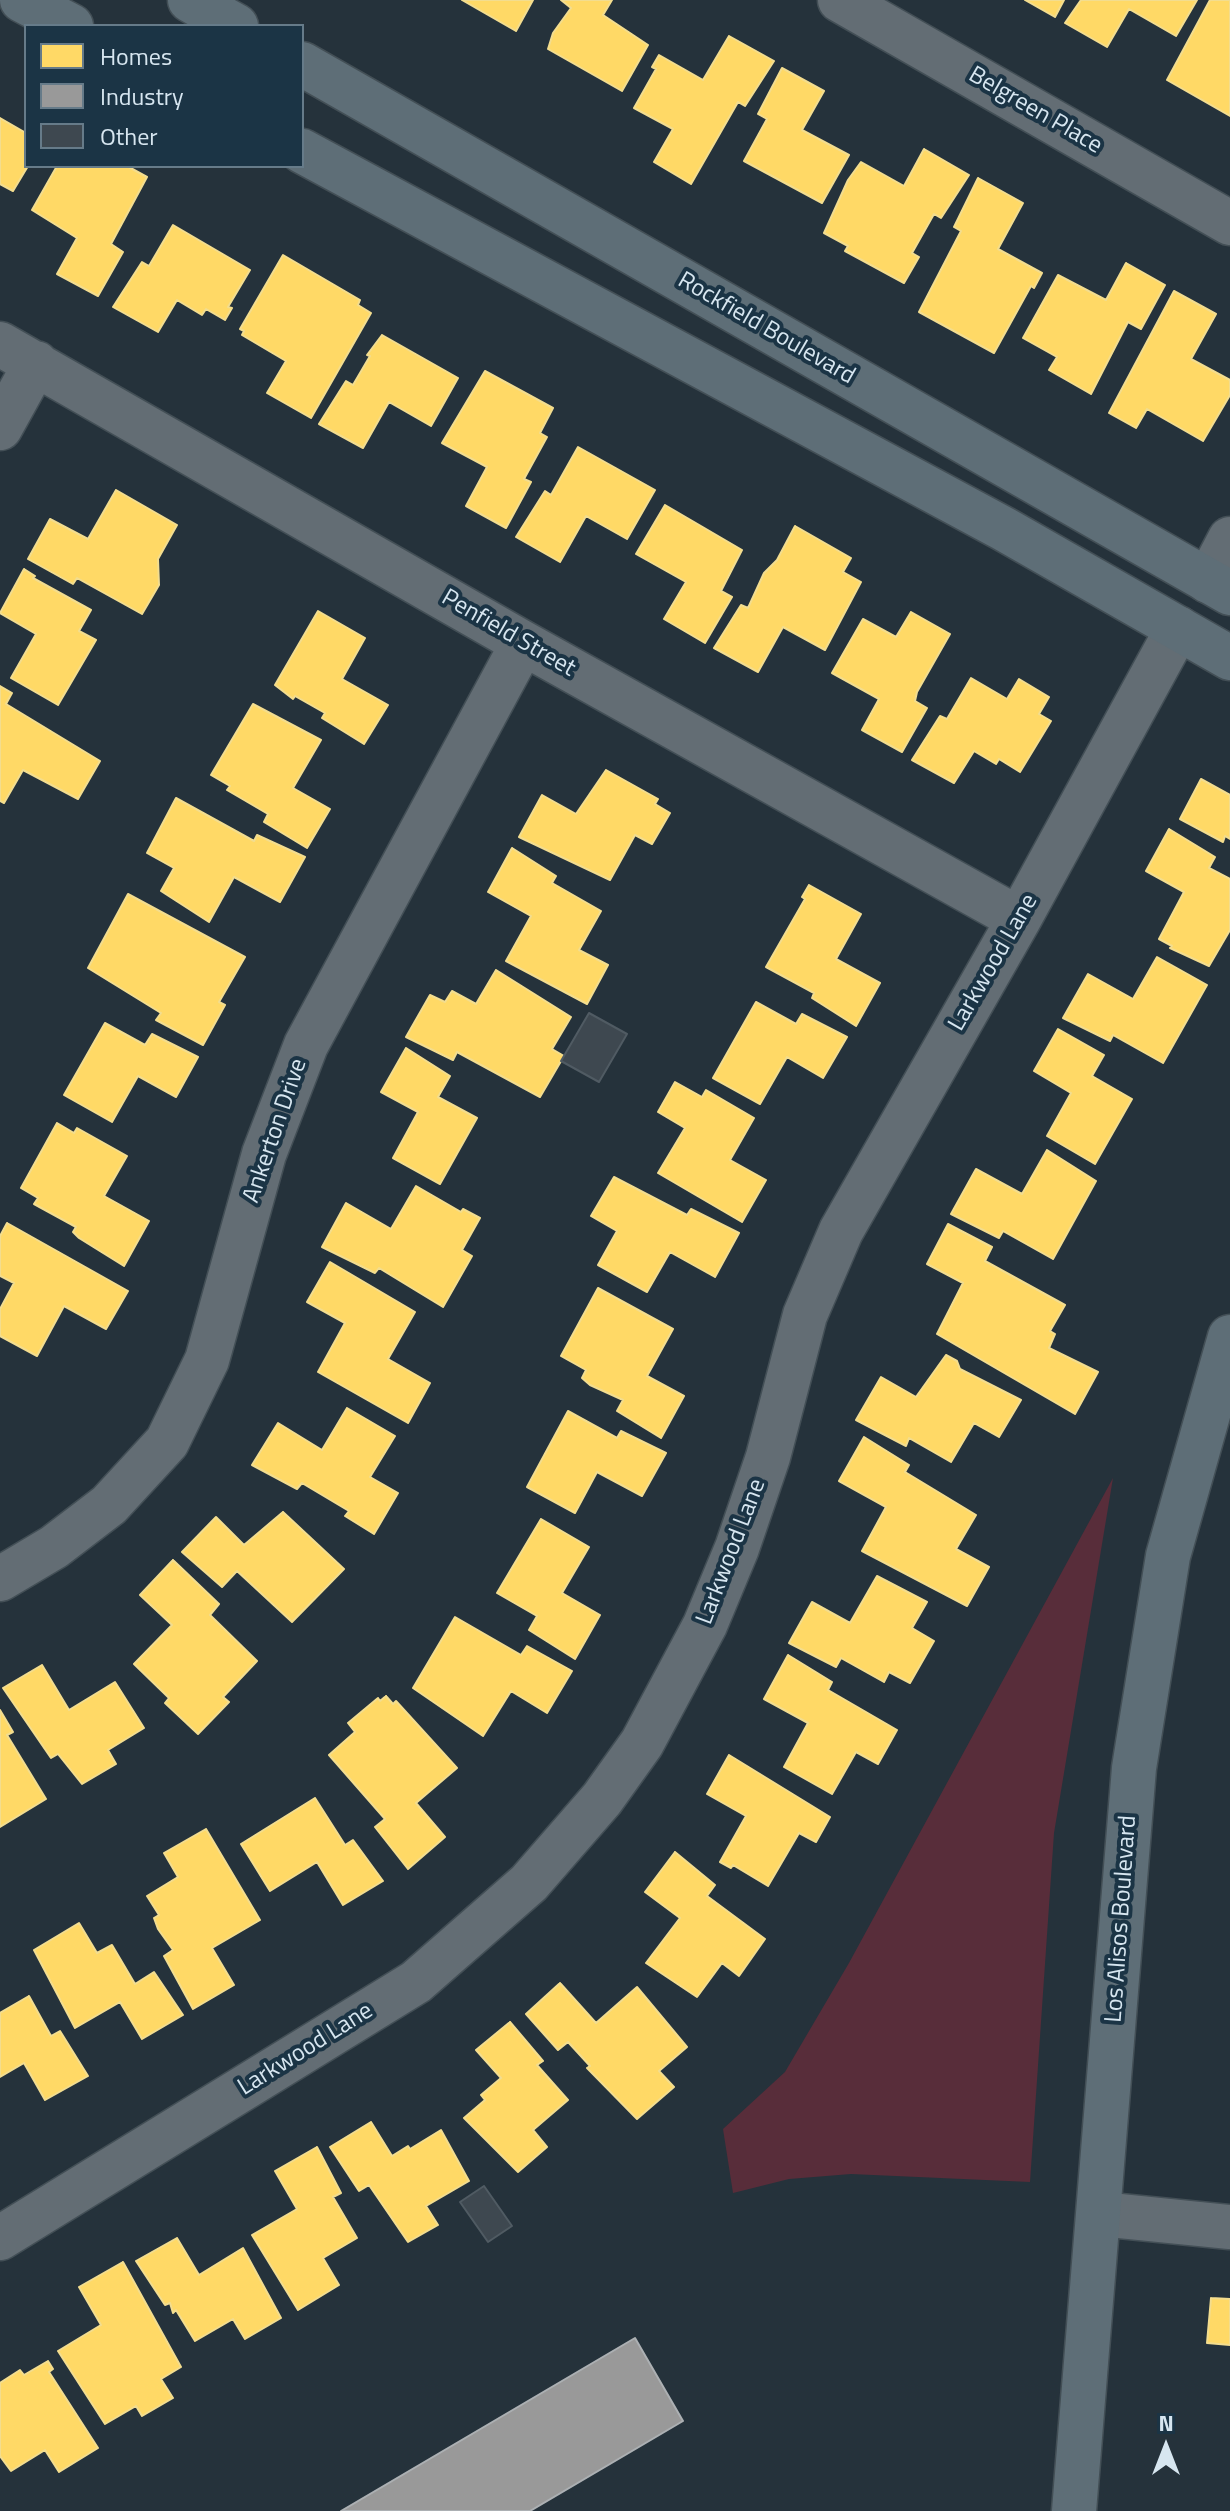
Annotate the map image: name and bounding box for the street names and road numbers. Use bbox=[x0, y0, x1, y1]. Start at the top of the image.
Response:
street label: Belgreen Place bbox=[963, 61, 1107, 161]
street label: Rockfield Boulevard bbox=[672, 267, 860, 391]
street label: Penfield Street bbox=[436, 584, 580, 684]
street label: Larkwood Lane bbox=[943, 889, 1045, 1037]
street label: Ankerton Drive bbox=[238, 1055, 314, 1207]
street label: Larkwood Lane bbox=[691, 1475, 773, 1629]
street label: Los Alisos Boulevard bbox=[1100, 1814, 1144, 2024]
street label: Larkwood Lane bbox=[233, 1997, 379, 2103]

